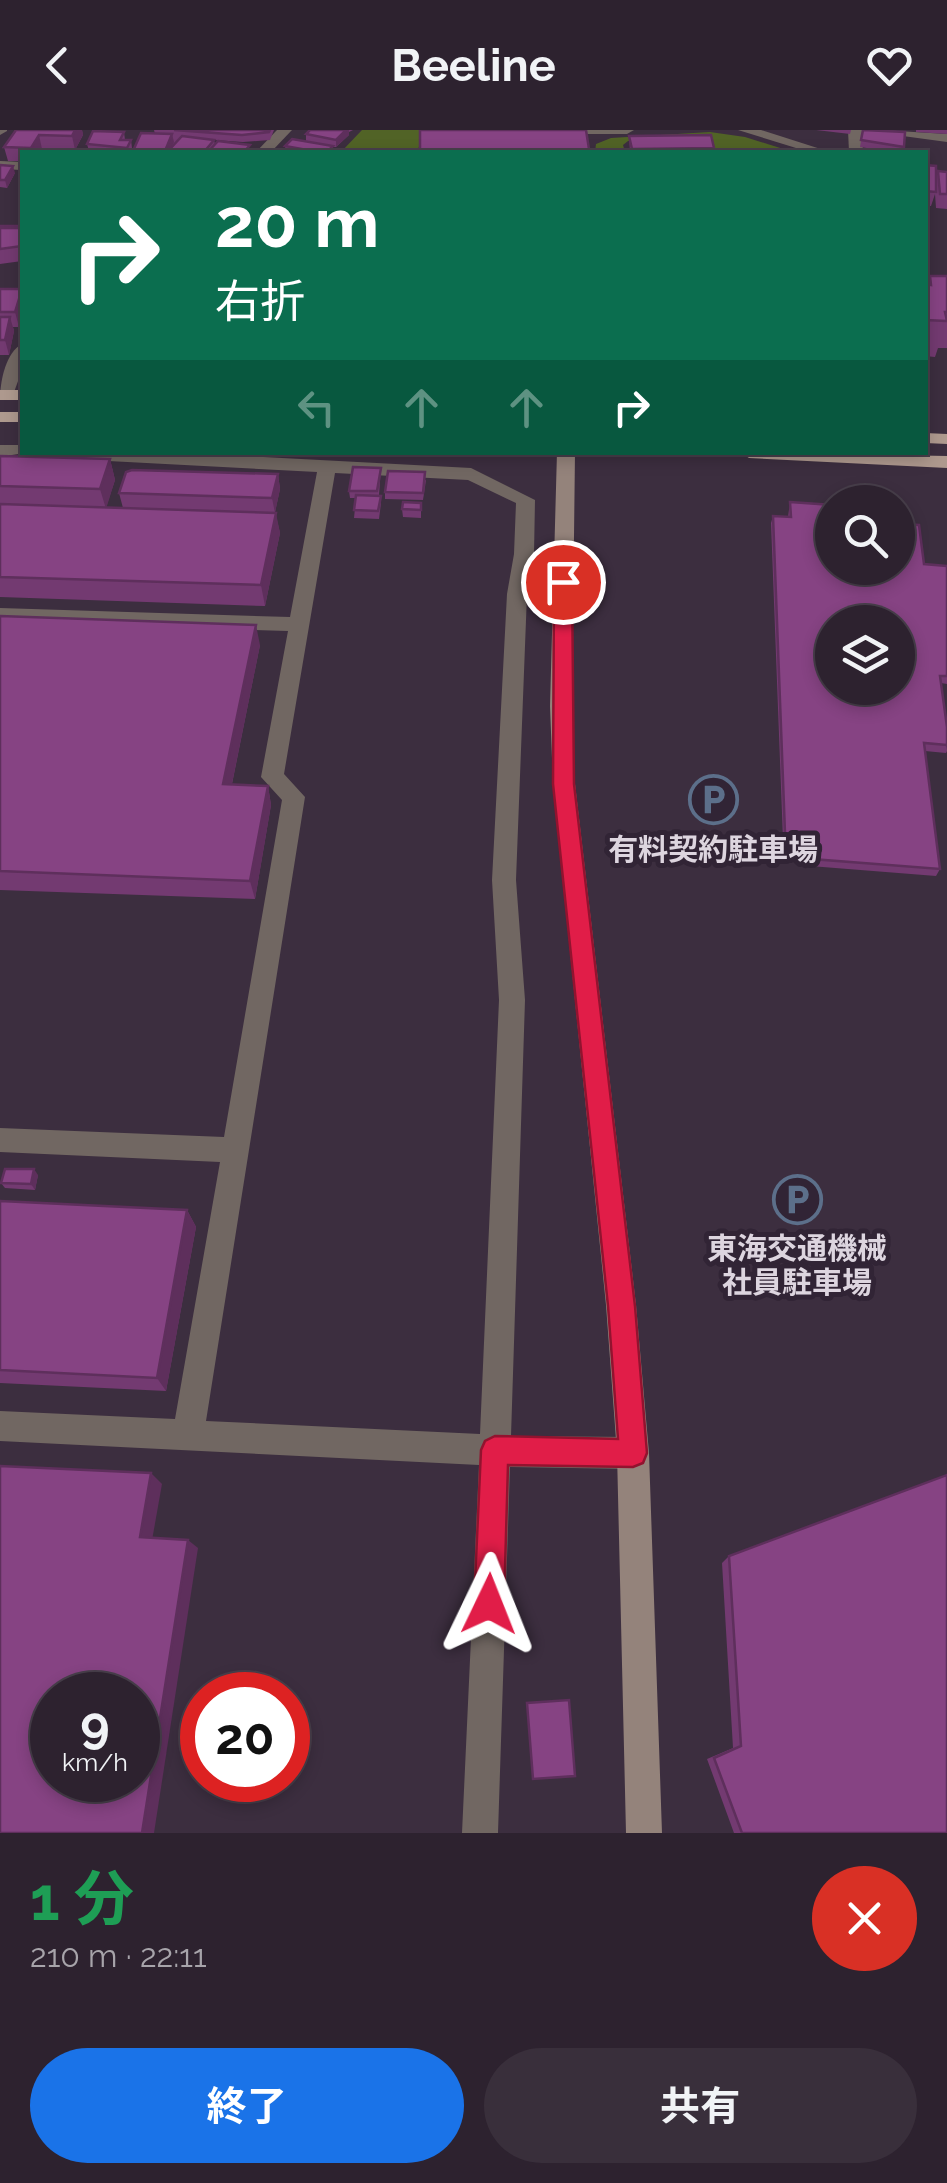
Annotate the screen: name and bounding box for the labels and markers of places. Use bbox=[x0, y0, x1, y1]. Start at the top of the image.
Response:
pin bbox=[521, 540, 606, 625]
parking icon: 有料契約駐車場 bbox=[687, 774, 739, 826]
place label: 有料契約駐車場 bbox=[608, 832, 818, 867]
parking icon: 東海交通機械 社員駐車場 bbox=[771, 1173, 823, 1225]
place label: 東海交通機械 社員駐車場 bbox=[707, 1231, 887, 1300]

